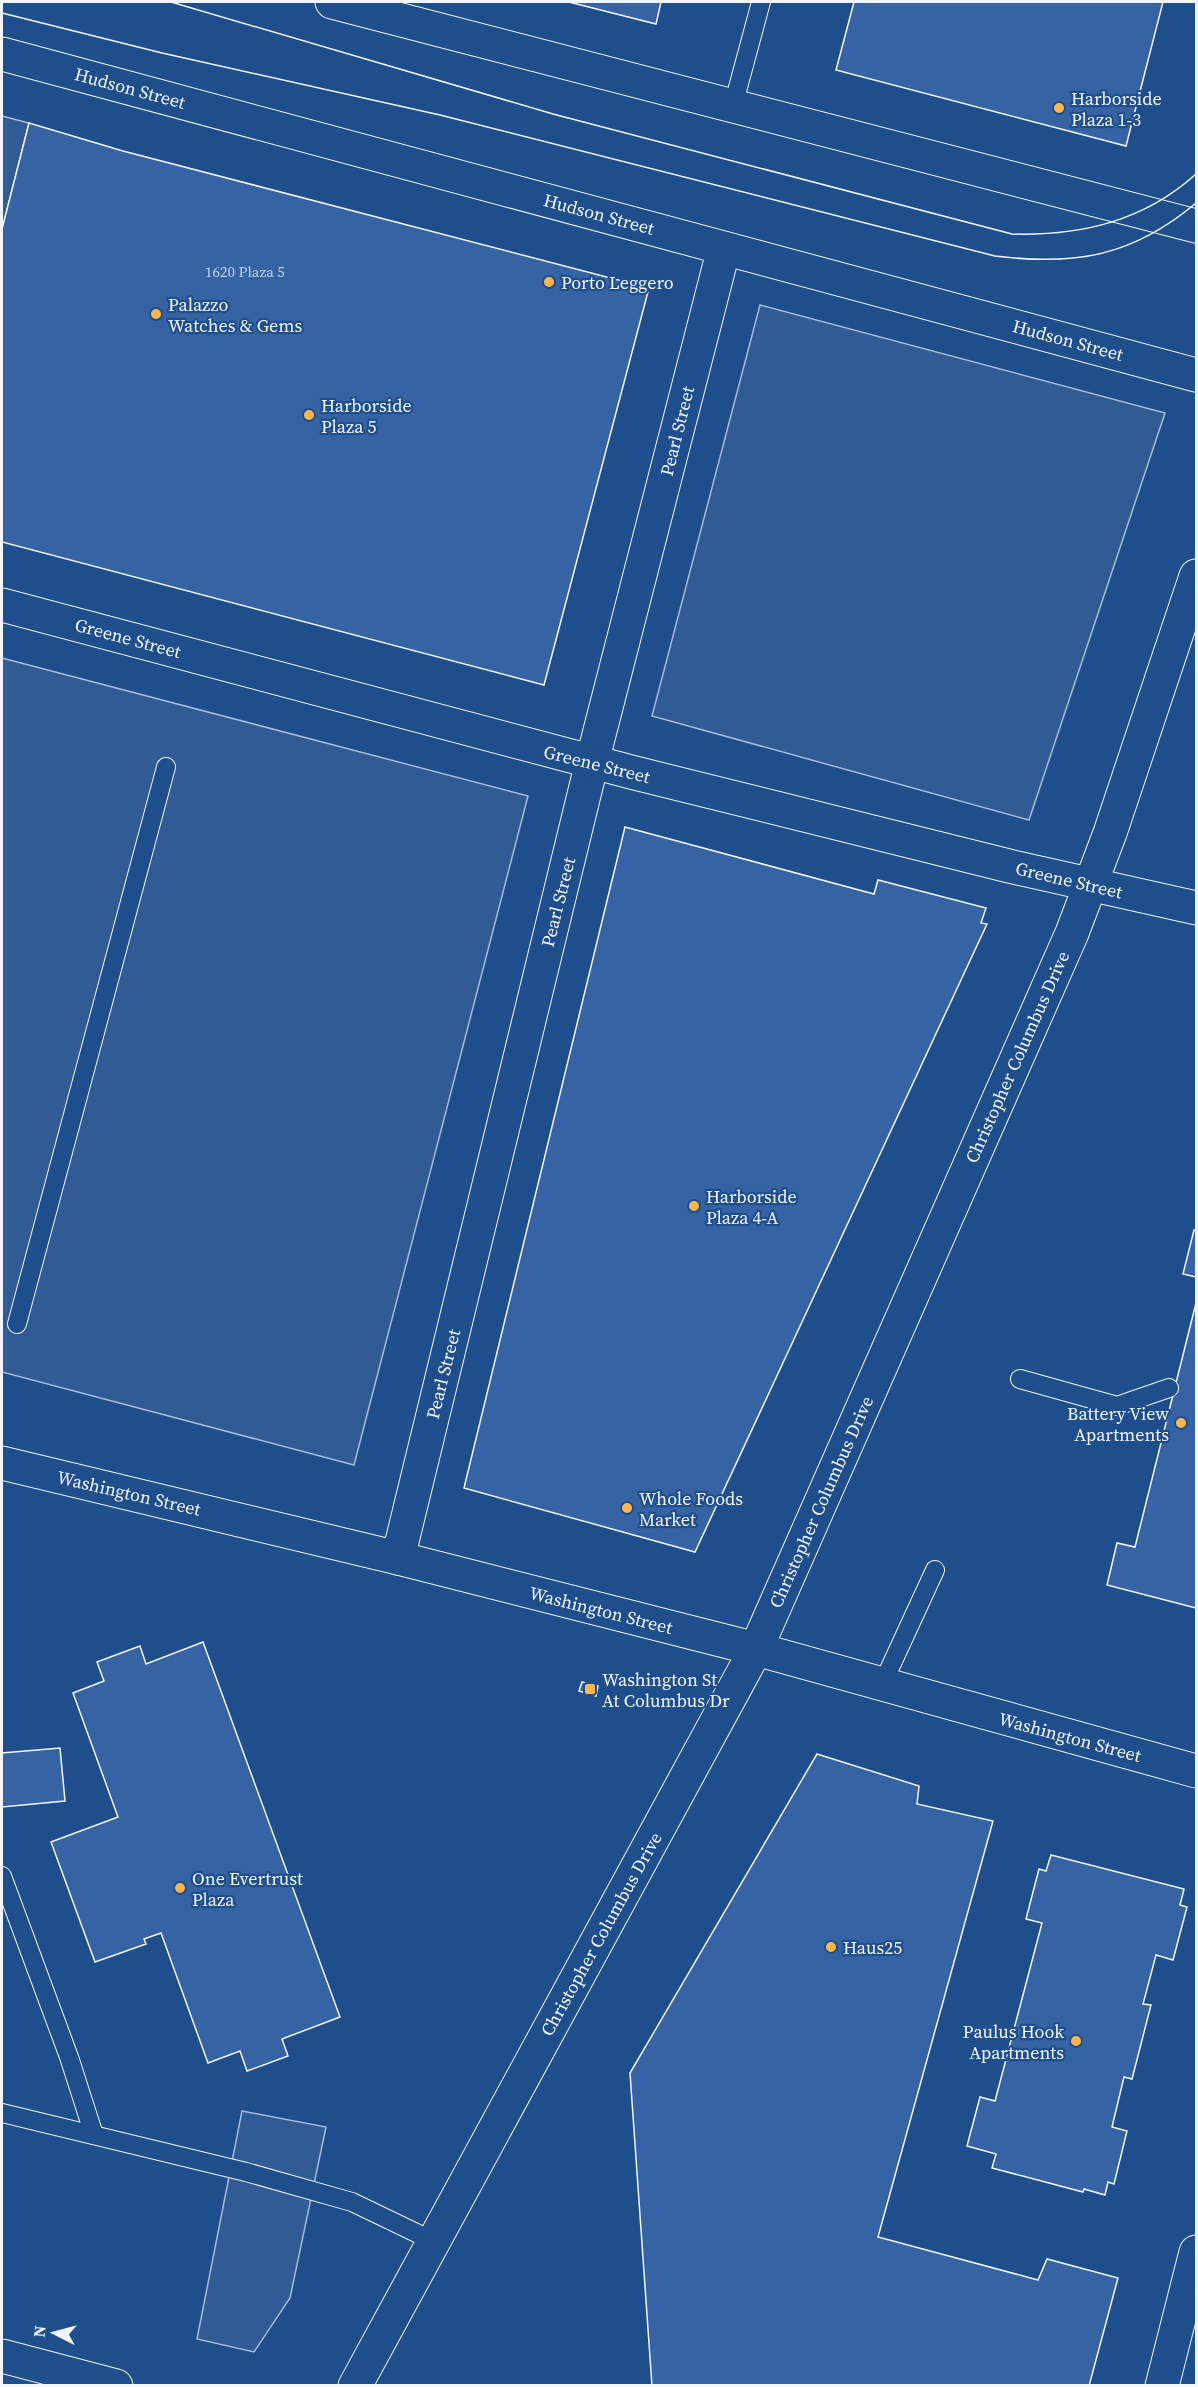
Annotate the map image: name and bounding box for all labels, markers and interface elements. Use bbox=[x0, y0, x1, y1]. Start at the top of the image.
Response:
street label: Hudson Street bbox=[72, 61, 188, 115]
place label: Harborside Plaza 1-3 bbox=[1071, 86, 1162, 132]
marker: Harborside Plaza 1-3 bbox=[1052, 101, 1066, 115]
street label: Hudson Street bbox=[541, 187, 657, 241]
house number: 1620 Plaza 5 bbox=[205, 261, 285, 282]
place label: Porto Leggero bbox=[561, 270, 674, 295]
marker: Porto Leggero bbox=[542, 275, 556, 289]
place label: Palazzo Watches & Gems bbox=[168, 292, 302, 338]
marker: Palazzo Watches & Gems bbox=[149, 307, 163, 321]
street label: Hudson Street bbox=[1010, 313, 1126, 367]
street label: Pearl Street bbox=[654, 383, 700, 479]
place label: Harborside Plaza 5 bbox=[321, 393, 412, 439]
marker: Harborside Plaza 5 bbox=[302, 408, 316, 422]
street label: Greene Street bbox=[72, 612, 184, 664]
street label: Greene Street bbox=[541, 739, 653, 789]
street label: Pearl Street bbox=[535, 854, 581, 950]
street label: Greene Street bbox=[1013, 856, 1125, 904]
street label: Christopher Columbus Drive bbox=[959, 947, 1075, 1167]
place label: Harborside Plaza 4-A bbox=[706, 1184, 797, 1230]
marker: Harborside Plaza 4-A bbox=[687, 1199, 701, 1213]
street label: Pearl Street bbox=[420, 1326, 466, 1422]
street label: Christopher Columbus Drive bbox=[763, 1392, 879, 1612]
place label: Battery View Apartments bbox=[1067, 1401, 1169, 1447]
marker: Battery View Apartments bbox=[1174, 1416, 1188, 1430]
street label: Washington Street bbox=[55, 1464, 203, 1522]
place label: Whole Foods Market bbox=[639, 1486, 743, 1532]
marker: Whole Foods Market bbox=[620, 1501, 634, 1515]
street label: Washington Street bbox=[527, 1580, 675, 1640]
place label: Washington St At Columbus Dr bbox=[602, 1667, 730, 1713]
marker: Washington St At Columbus Dr bbox=[583, 1682, 597, 1696]
street label: Washington Street bbox=[996, 1706, 1144, 1768]
street label: Christopher Columbus Drive bbox=[534, 1827, 668, 2041]
place label: One Evertrust Plaza bbox=[192, 1866, 303, 1912]
marker: One Evertrust Plaza bbox=[173, 1881, 187, 1895]
place label: Haus25 bbox=[843, 1935, 902, 1960]
marker: Haus25 bbox=[824, 1940, 838, 1954]
place label: Paulus Hook Apartments bbox=[963, 2019, 1064, 2065]
marker: Paulus Hook Apartments bbox=[1069, 2034, 1083, 2048]
north arrow bbox=[24, 2303, 84, 2363]
text: N bbox=[28, 2324, 51, 2338]

